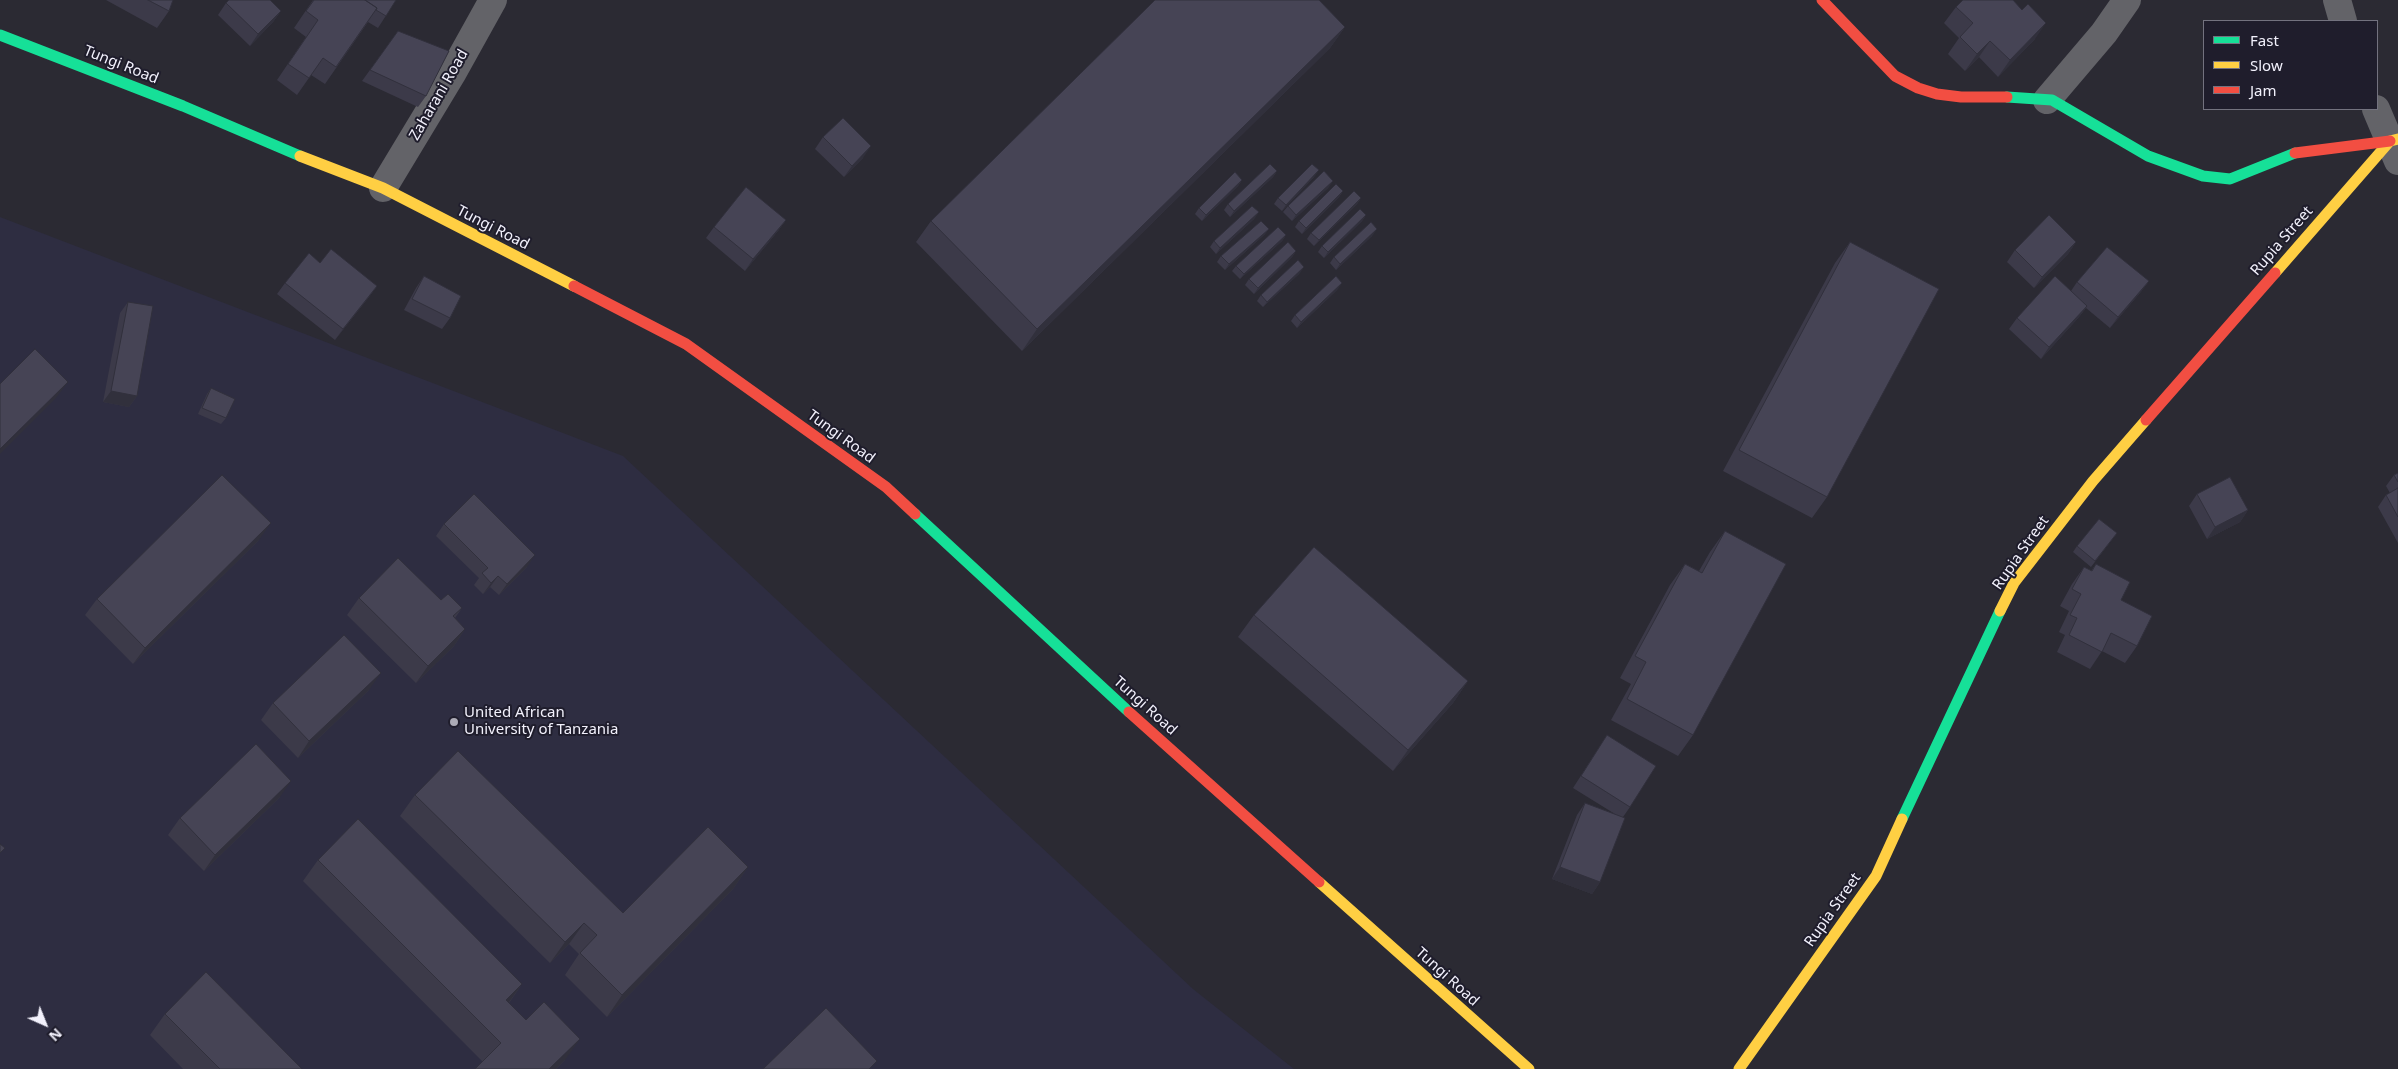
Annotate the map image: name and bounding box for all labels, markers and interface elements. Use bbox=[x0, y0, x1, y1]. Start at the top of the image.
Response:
legend bbox=[2203, 20, 2378, 110]
text: Fast bbox=[2250, 30, 2279, 50]
street label: Tungi Road bbox=[81, 42, 161, 88]
street label: Zaharani Road bbox=[406, 46, 472, 144]
text: Slow bbox=[2250, 55, 2283, 75]
text: Jam bbox=[2250, 80, 2277, 100]
street label: Tungi Road bbox=[454, 202, 532, 254]
street label: Rupia Street bbox=[2247, 203, 2317, 279]
street label: Tungi Road bbox=[804, 406, 878, 468]
street label: Rupia Street bbox=[1989, 513, 2053, 593]
street label: Tungi Road bbox=[1110, 673, 1180, 739]
place label: United African University of Tanzania bbox=[464, 704, 618, 739]
marker: United African University of Tanzania bbox=[448, 716, 460, 728]
street label: Rupia Street bbox=[1801, 870, 1865, 950]
street label: Tungi Road bbox=[1412, 944, 1482, 1010]
north arrow bbox=[20, 999, 70, 1049]
text: N bbox=[45, 1024, 66, 1046]

